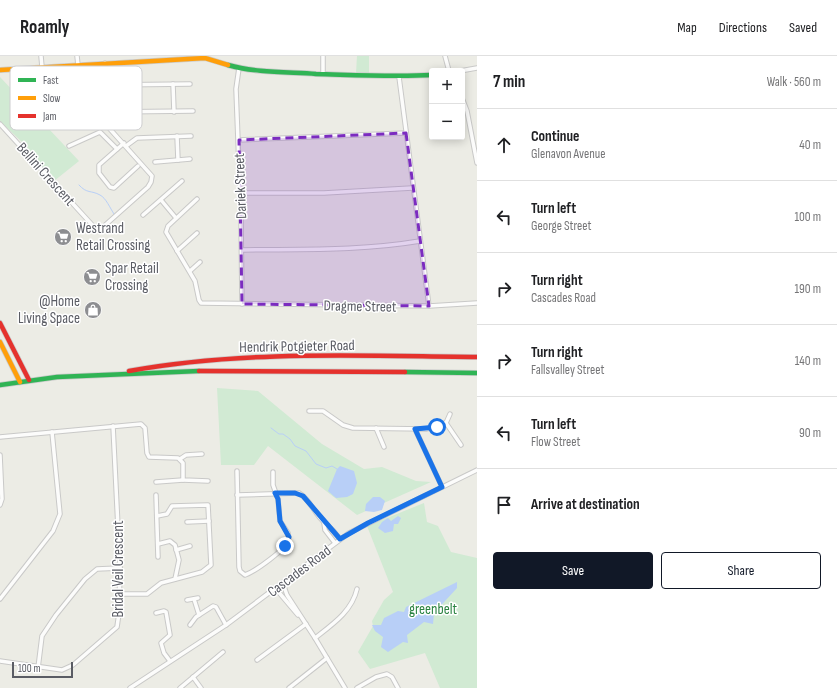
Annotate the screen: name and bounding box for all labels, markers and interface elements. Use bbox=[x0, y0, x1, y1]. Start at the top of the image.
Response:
text: Roamly bbox=[20, 16, 70, 39]
text: Map bbox=[677, 19, 697, 36]
text: Directions bbox=[719, 19, 767, 36]
text: Saved bbox=[789, 19, 817, 36]
legend bbox=[10, 66, 142, 130]
map controls bbox=[429, 68, 465, 140]
button: + bbox=[429, 68, 465, 104]
text: 7 min bbox=[493, 72, 525, 92]
text: Fast bbox=[43, 74, 59, 87]
text: Walk · 560 m bbox=[767, 74, 821, 90]
text: Slow bbox=[43, 92, 60, 105]
button: − bbox=[429, 104, 465, 140]
text: Jam bbox=[42, 110, 57, 123]
text: Continue bbox=[531, 127, 580, 146]
icon: ahead bbox=[493, 134, 515, 156]
text: 40 m bbox=[799, 137, 821, 153]
street label: Bellini Crescent bbox=[12, 139, 79, 210]
text: Glenavon Avenue bbox=[531, 146, 605, 162]
street label: Dariek Street bbox=[230, 152, 251, 219]
text: Turn left bbox=[531, 199, 576, 218]
icon: left bbox=[493, 206, 515, 228]
text: 100 m bbox=[794, 209, 821, 225]
text: George Street bbox=[531, 218, 591, 234]
place label: Westrand Retail Crossing bbox=[76, 219, 150, 255]
supermarket icon: Westrand Retail Crossing bbox=[53, 227, 73, 247]
place label: Spar Retail Crossing bbox=[105, 259, 159, 295]
supermarket icon: Spar Retail Crossing bbox=[82, 267, 102, 287]
text: Turn right bbox=[531, 271, 583, 290]
icon: right bbox=[493, 278, 515, 300]
text: 190 m bbox=[794, 281, 821, 297]
text: Cascades Road bbox=[531, 290, 596, 306]
place label: @Home Living Space bbox=[18, 292, 80, 328]
street label: Dragme Street bbox=[323, 296, 397, 317]
shop icon: @Home Living Space bbox=[83, 300, 103, 320]
street label: Hendrik Potgieter Road bbox=[239, 336, 355, 357]
text: Turn right bbox=[531, 343, 583, 362]
icon: right bbox=[493, 350, 515, 372]
text: 140 m bbox=[795, 353, 821, 369]
text: Fallsvalley Street bbox=[531, 362, 605, 378]
text: Turn left bbox=[531, 415, 576, 434]
route start bbox=[428, 418, 446, 436]
icon: left bbox=[493, 422, 515, 444]
text: 90 m bbox=[799, 425, 821, 441]
text: Flow Street bbox=[531, 434, 581, 450]
icon: arrive bbox=[493, 494, 515, 516]
text: Arrive at destination bbox=[531, 495, 640, 514]
street label: Bridal Veil Crescent bbox=[109, 520, 128, 618]
route end bbox=[276, 537, 294, 555]
street label: Cascades Road bbox=[264, 541, 335, 601]
button: Save bbox=[493, 552, 653, 589]
button: Share bbox=[661, 552, 821, 589]
park label: greenbelt bbox=[409, 600, 457, 619]
scale bar bbox=[12, 660, 73, 679]
text: 100 m bbox=[18, 662, 40, 675]

